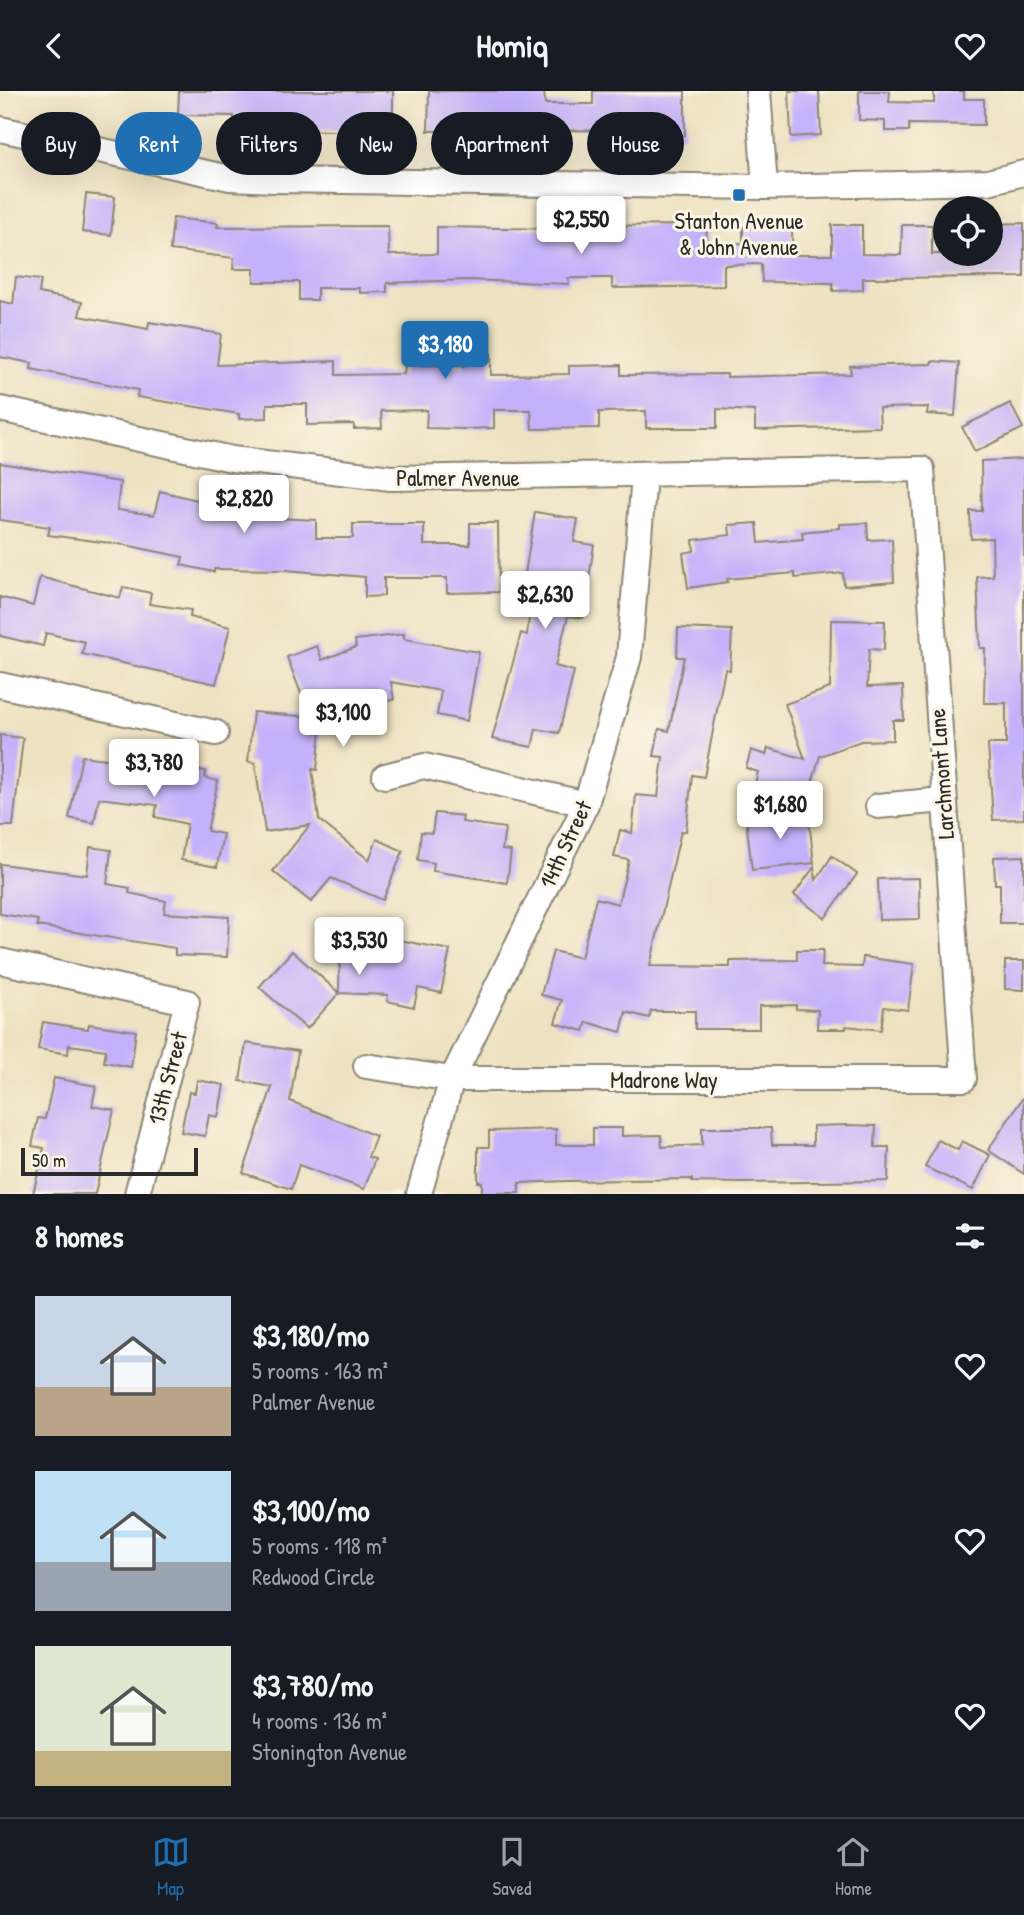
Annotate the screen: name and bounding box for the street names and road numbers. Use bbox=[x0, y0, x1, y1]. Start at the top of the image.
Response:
street label: Palmer Avenue bbox=[396, 462, 520, 493]
street label: Larchmont Lane bbox=[921, 708, 961, 840]
street label: 14th Street bbox=[531, 794, 599, 893]
street label: 13th Street bbox=[140, 1027, 195, 1128]
street label: Madrone Way bbox=[610, 1064, 718, 1095]

